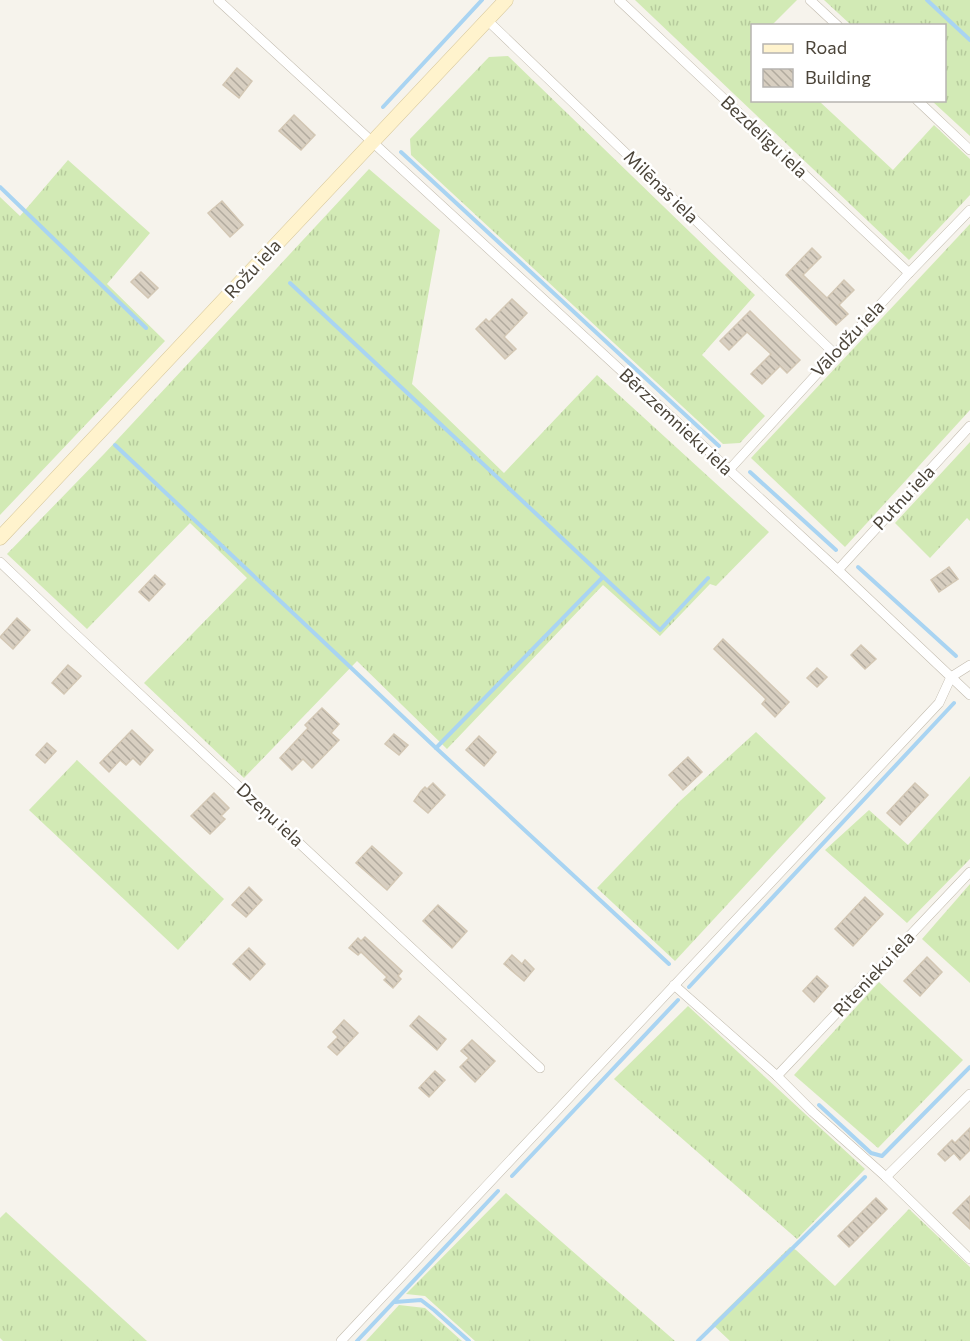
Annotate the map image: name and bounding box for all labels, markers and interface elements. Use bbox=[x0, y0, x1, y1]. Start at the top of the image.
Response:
legend bbox=[751, 24, 946, 102]
text: Road bbox=[805, 36, 847, 58]
text: Building bbox=[805, 66, 871, 88]
street label: Bezdelīgu iela bbox=[717, 91, 813, 182]
street label: Milēnas iela bbox=[620, 145, 704, 227]
street label: Rožu iela bbox=[219, 234, 285, 302]
street label: Vālodžu iela bbox=[806, 295, 888, 381]
street label: Bērzzemnieku iela bbox=[615, 363, 738, 479]
street label: Putnu iela bbox=[868, 460, 939, 534]
street label: Dzeņu iela bbox=[232, 778, 309, 852]
street label: Ritenieku iela bbox=[828, 926, 919, 1021]

